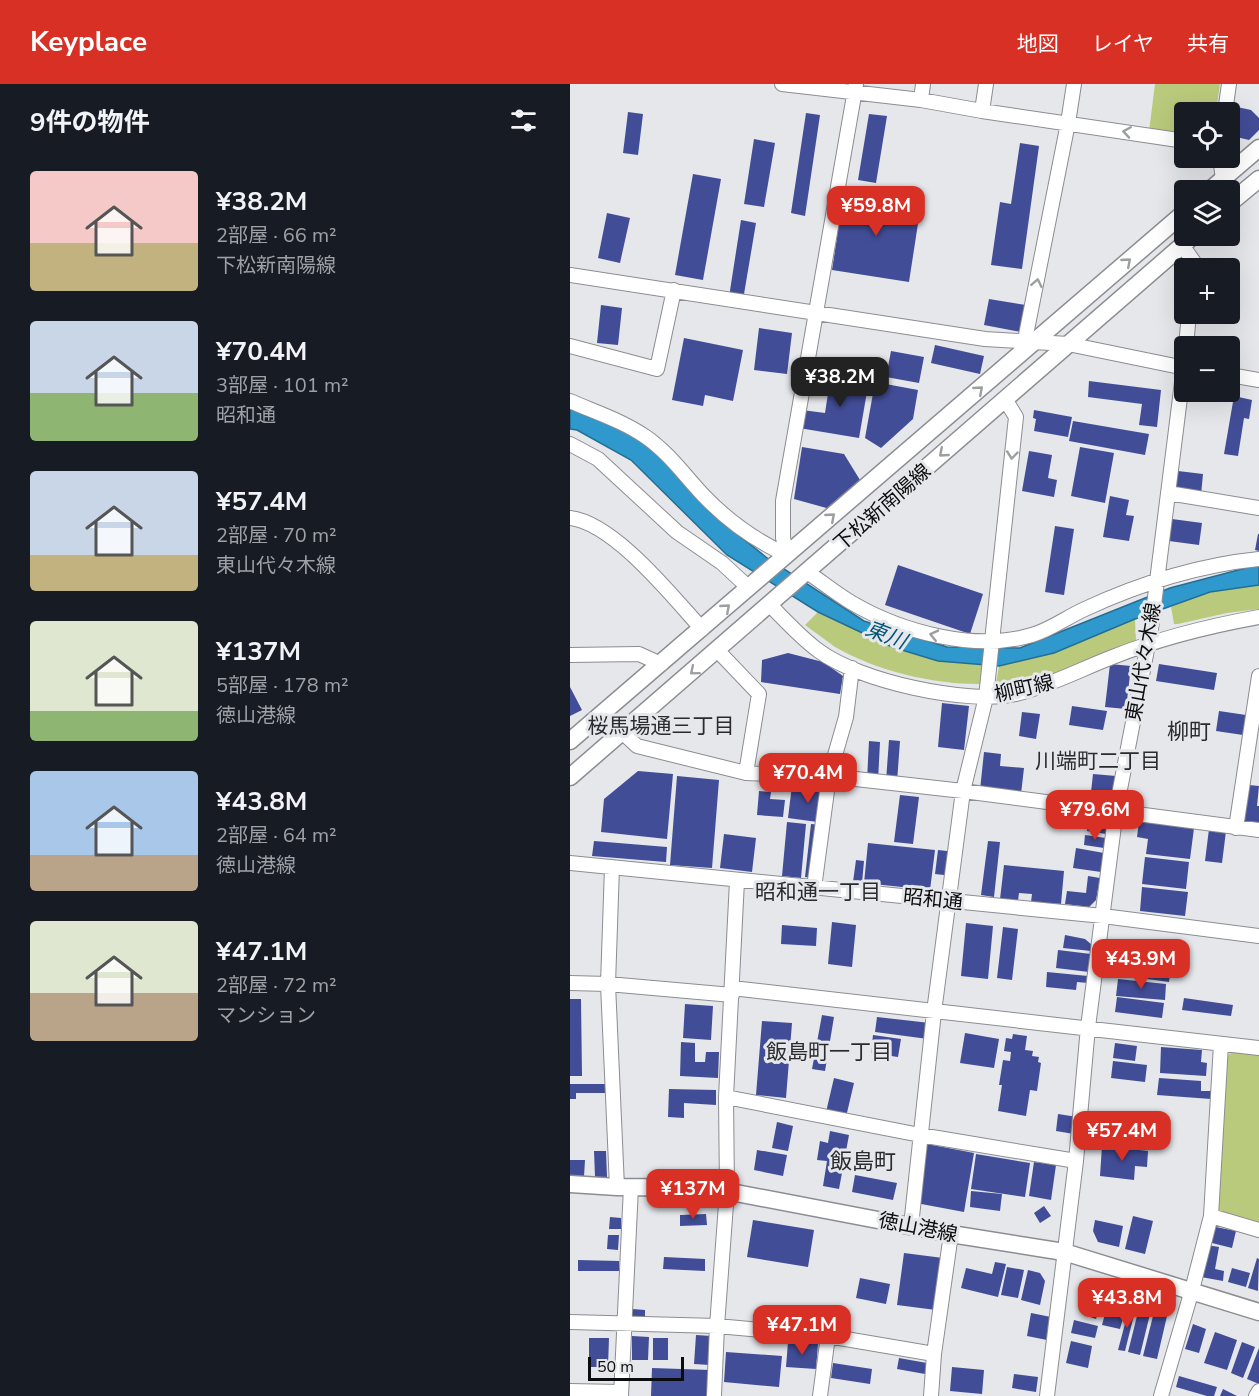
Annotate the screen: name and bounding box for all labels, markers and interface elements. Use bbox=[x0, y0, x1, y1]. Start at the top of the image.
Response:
text: Keyplace bbox=[30, 23, 147, 61]
text: 地図 bbox=[1017, 30, 1059, 58]
text: レイヤ bbox=[1092, 30, 1154, 58]
text: 共有 bbox=[1187, 30, 1229, 58]
map controls bbox=[1174, 102, 1240, 402]
button: locate bbox=[1174, 102, 1240, 168]
icon: filters bbox=[507, 104, 540, 137]
text: 9件の物件 bbox=[30, 105, 150, 140]
one-way arrow bbox=[1123, 127, 1132, 139]
button: layers bbox=[1174, 180, 1240, 246]
text: ¥38.2M bbox=[216, 184, 307, 219]
pin: ¥59.8M bbox=[827, 186, 925, 237]
text: ¥59.8M bbox=[841, 192, 911, 219]
icon: home bbox=[78, 195, 150, 267]
text: 2部屋 · 66 m² bbox=[216, 222, 337, 249]
text: 下松新南陽線 bbox=[216, 252, 336, 279]
button: + bbox=[1174, 258, 1240, 324]
one-way arrow bbox=[1120, 259, 1131, 270]
one-way arrow bbox=[1030, 278, 1043, 288]
text: ¥70.4M bbox=[216, 334, 307, 369]
button: − bbox=[1174, 336, 1240, 402]
icon: home bbox=[78, 345, 150, 417]
pin: ¥38.2M bbox=[791, 357, 889, 408]
text: ¥38.2M bbox=[805, 363, 875, 390]
text: 3部屋 · 101 m² bbox=[216, 372, 349, 399]
one-way arrow bbox=[972, 386, 983, 397]
text: 昭和通 bbox=[216, 402, 276, 429]
one-way arrow bbox=[939, 446, 950, 457]
one-way arrow bbox=[1006, 450, 1019, 459]
street label: 下松新南陽線 bbox=[828, 458, 936, 557]
text: ¥57.4M bbox=[216, 484, 307, 519]
icon: home bbox=[78, 495, 150, 567]
one-way arrow bbox=[824, 513, 835, 524]
text: 2部屋 · 70 m² bbox=[216, 522, 337, 549]
text: 東山代々木線 bbox=[216, 552, 336, 579]
street label: 東山代々木線 bbox=[1120, 601, 1167, 724]
one-way arrow bbox=[719, 604, 730, 615]
water label: 東川 bbox=[861, 614, 912, 656]
one-way arrow bbox=[929, 629, 939, 642]
text: ¥137M bbox=[216, 634, 301, 669]
icon: home bbox=[78, 645, 150, 717]
one-way arrow bbox=[690, 664, 701, 675]
street label: 柳町線 bbox=[992, 669, 1056, 708]
text: 5部屋 · 178 m² bbox=[216, 672, 349, 699]
text: 徳山港線 bbox=[216, 702, 296, 729]
district label: 桜馬場通三丁目 bbox=[588, 712, 735, 740]
district label: 柳町 bbox=[1167, 717, 1211, 747]
district label: 川端町二丁目 bbox=[1035, 747, 1161, 775]
pin: ¥70.4M bbox=[759, 753, 857, 804]
text: ¥70.4M bbox=[773, 759, 843, 786]
text: ¥43.8M bbox=[216, 784, 307, 819]
pin: ¥79.6M bbox=[1046, 790, 1144, 841]
icon: home bbox=[78, 795, 150, 867]
text: ¥79.6M bbox=[1060, 796, 1130, 823]
text: 2部屋 · 64 m² bbox=[216, 822, 337, 849]
text: 徳山港線 bbox=[216, 852, 296, 879]
district label: 昭和通一丁目 bbox=[755, 878, 881, 906]
street label: 昭和通 bbox=[902, 883, 964, 916]
text: ¥47.1M bbox=[216, 934, 307, 969]
pin: ¥43.9M bbox=[1092, 939, 1190, 990]
icon: home bbox=[78, 945, 150, 1017]
text: ¥43.9M bbox=[1106, 945, 1176, 972]
text: 2部屋 · 72 m² bbox=[216, 972, 337, 999]
text: マンション bbox=[216, 1002, 316, 1029]
district label: 飯島町一丁目 bbox=[766, 1038, 892, 1066]
pin: ¥57.4M bbox=[1073, 1111, 1171, 1162]
text: ¥57.4M bbox=[1087, 1117, 1157, 1144]
district label: 飯島町 bbox=[830, 1147, 896, 1177]
pin: ¥137M bbox=[651, 1169, 735, 1220]
text: ¥137M bbox=[660, 1175, 726, 1202]
street label: 徳山港線 bbox=[876, 1207, 960, 1248]
pin: ¥43.8M bbox=[1078, 1278, 1176, 1329]
text: ¥43.8M bbox=[1092, 1284, 1162, 1311]
pin: ¥47.1M bbox=[753, 1305, 851, 1356]
text: ¥47.1M bbox=[767, 1311, 837, 1338]
scale bar bbox=[588, 1354, 684, 1382]
text: 50 m bbox=[597, 1356, 634, 1378]

